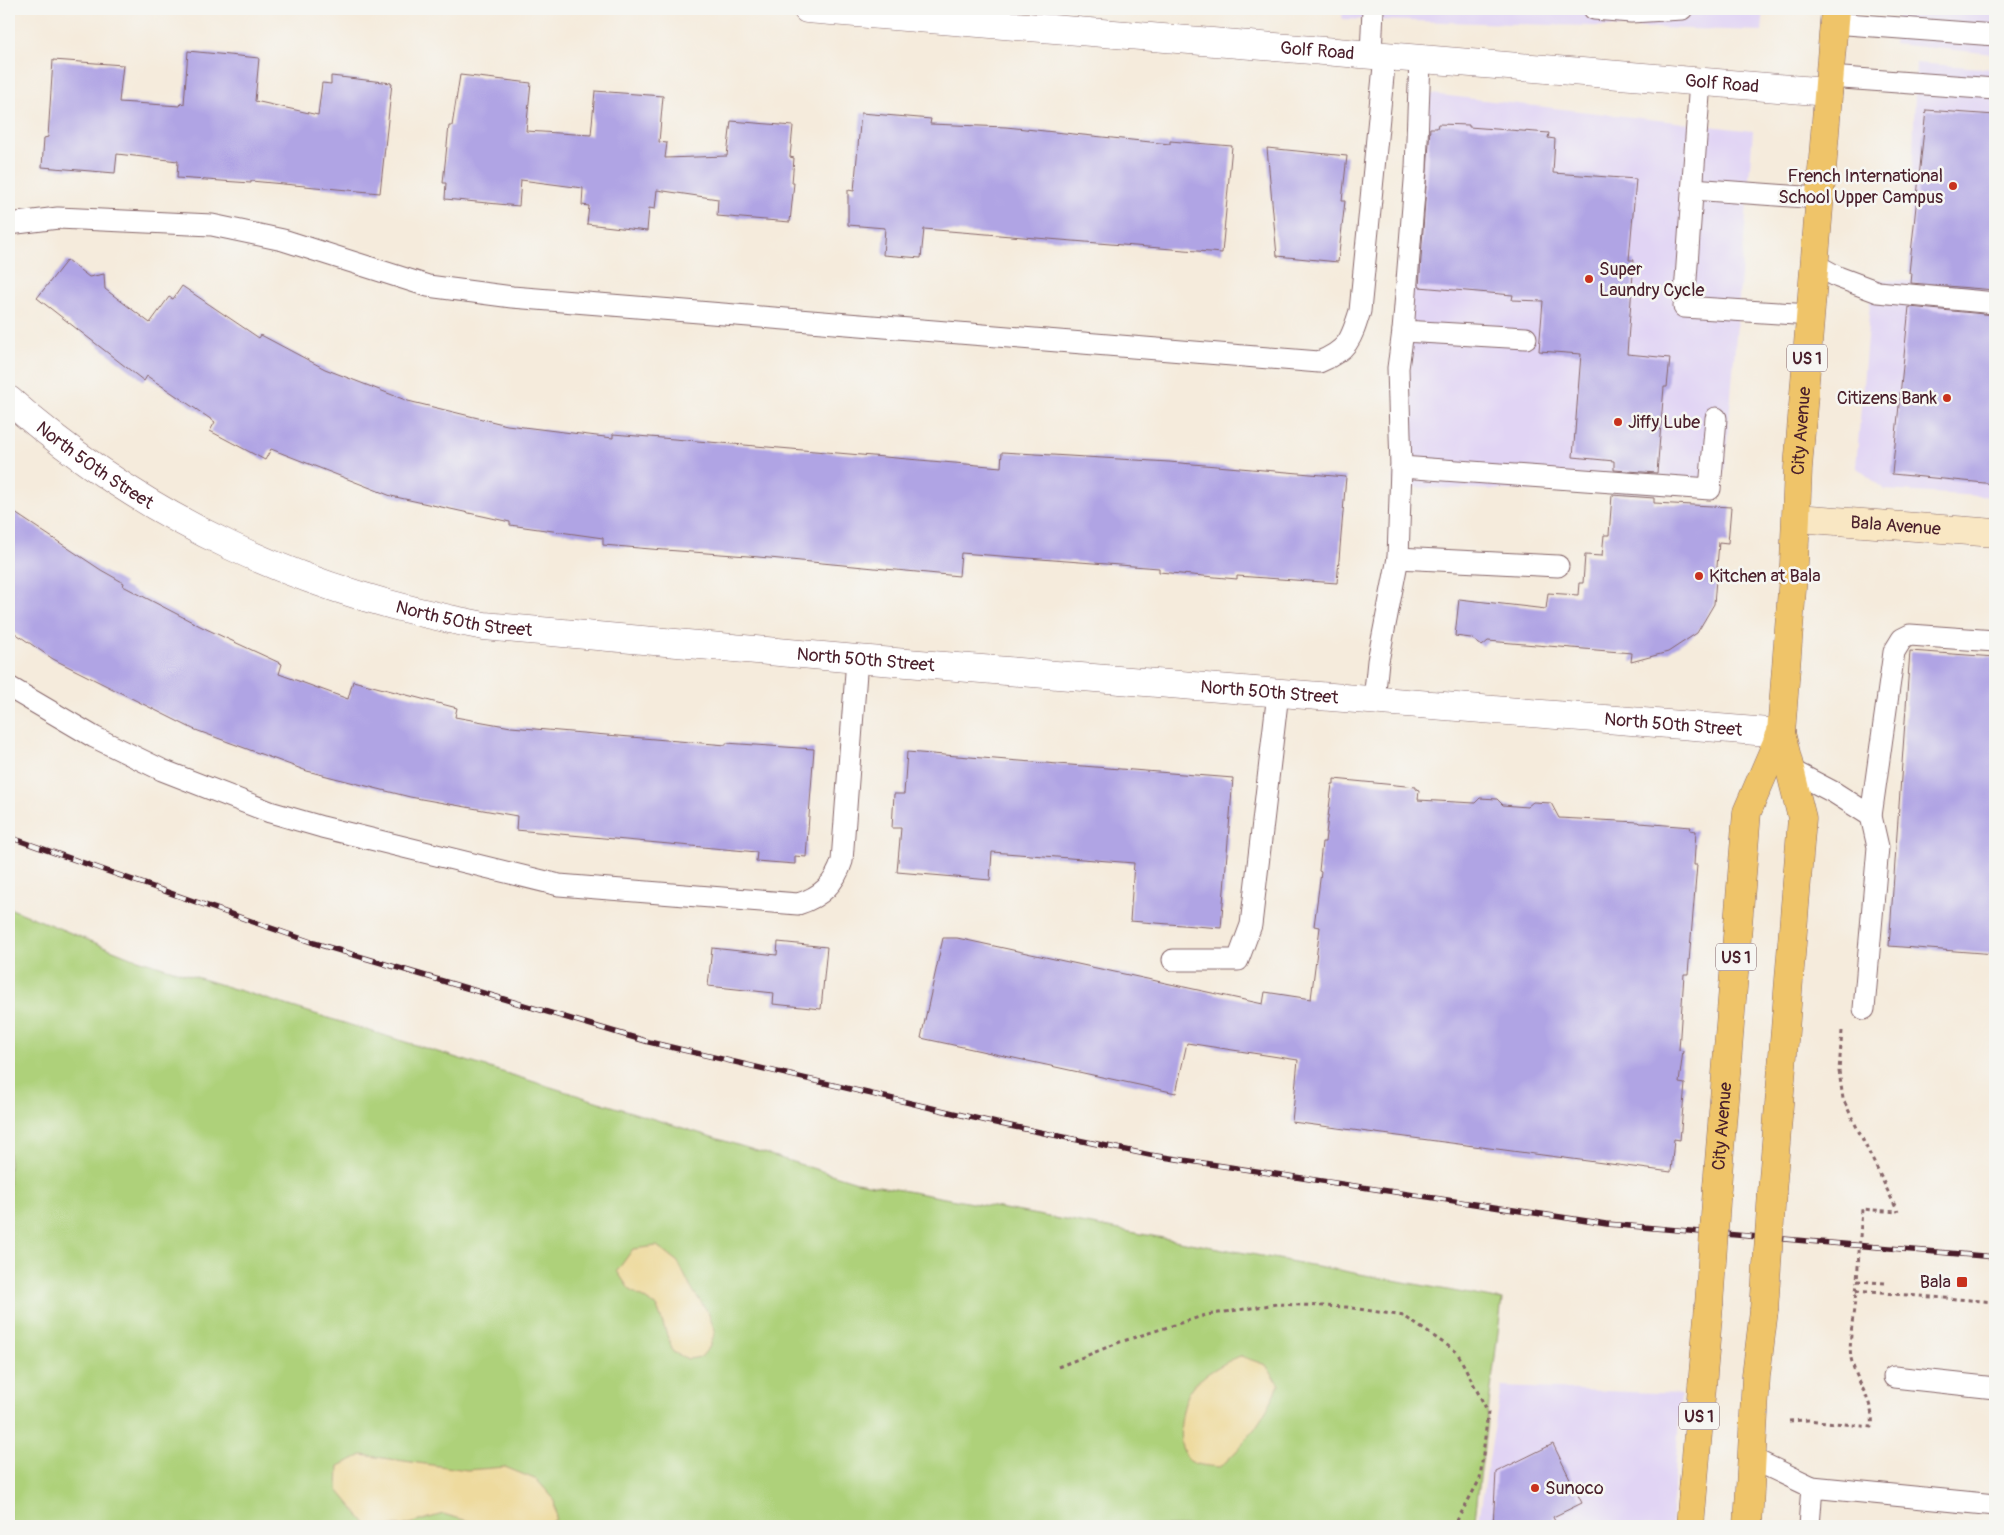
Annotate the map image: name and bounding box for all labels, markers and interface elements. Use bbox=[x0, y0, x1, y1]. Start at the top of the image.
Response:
street label: Golf Road bbox=[1279, 37, 1355, 65]
street label: Golf Road bbox=[1684, 69, 1760, 98]
place label: French International School Upper Campus bbox=[1778, 165, 1943, 209]
marker: French International School Upper Campus bbox=[1947, 180, 1959, 192]
place label: Super Laundry Cycle bbox=[1599, 258, 1704, 302]
marker: Super Laundry Cycle bbox=[1583, 273, 1595, 285]
road number: US 1 bbox=[1787, 344, 1827, 372]
street label: City Avenue bbox=[1787, 386, 1817, 476]
place label: Citizens Bank bbox=[1837, 387, 1937, 410]
marker: Citizens Bank bbox=[1941, 392, 1953, 404]
place label: Jiffy Lube bbox=[1628, 411, 1700, 434]
street label: North 50th Street bbox=[31, 416, 158, 515]
marker: Jiffy Lube bbox=[1612, 416, 1624, 428]
street label: Bala Avenue bbox=[1850, 511, 1942, 541]
place label: Kitchen at Bala bbox=[1709, 565, 1821, 588]
marker: Kitchen at Bala bbox=[1693, 570, 1705, 582]
street label: North 50th Street bbox=[393, 595, 534, 642]
street label: North 50th Street bbox=[796, 643, 936, 677]
street label: North 50th Street bbox=[1200, 676, 1340, 710]
street label: North 50th Street bbox=[1603, 708, 1744, 742]
road number: US 1 bbox=[1716, 944, 1756, 970]
street label: City Avenue bbox=[1707, 1081, 1737, 1171]
place label: Bala bbox=[1920, 1271, 1951, 1294]
marker: Bala bbox=[1955, 1275, 1969, 1289]
road number: US 1 bbox=[1679, 1402, 1719, 1430]
place label: Sunoco bbox=[1545, 1477, 1604, 1500]
marker: Sunoco bbox=[1529, 1482, 1541, 1494]

